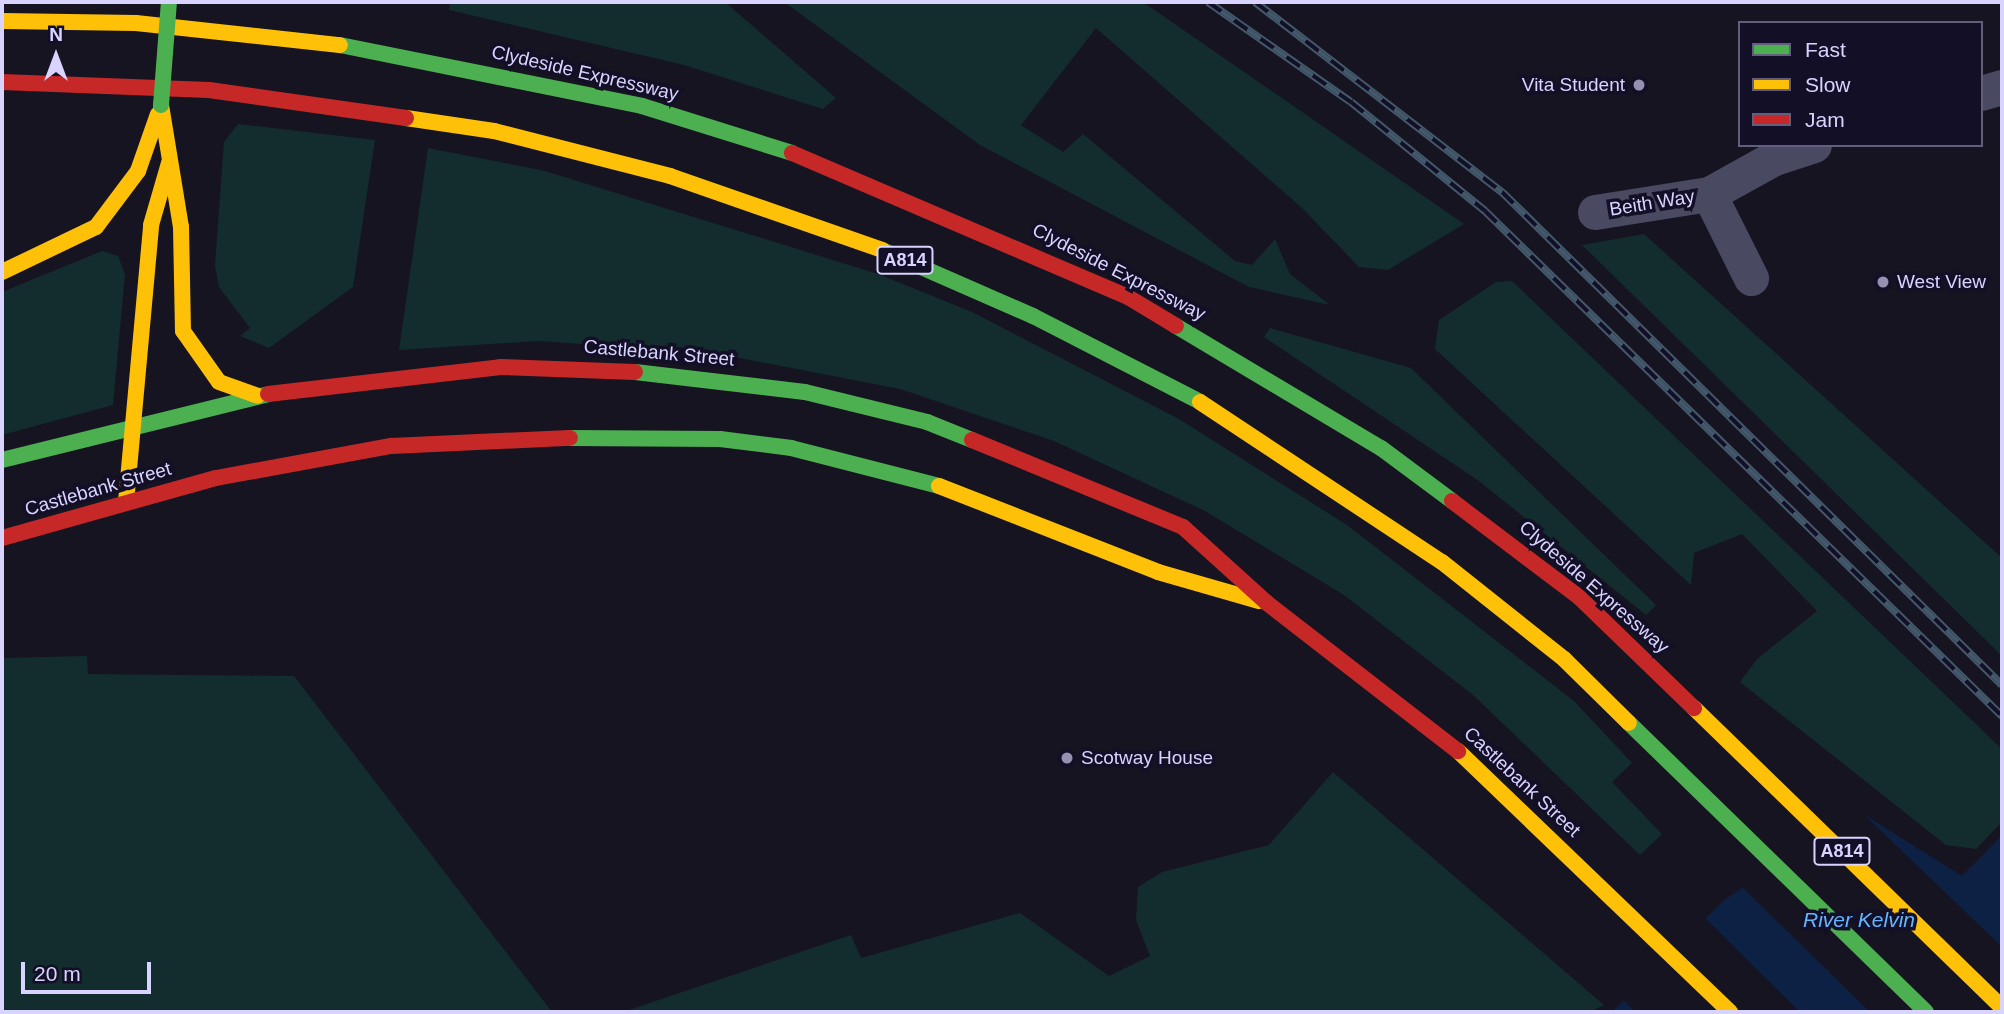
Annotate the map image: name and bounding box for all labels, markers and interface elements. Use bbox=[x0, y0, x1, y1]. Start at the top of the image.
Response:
north arrow bbox=[21, 21, 91, 91]
legend bbox=[1738, 21, 1983, 147]
text: N bbox=[49, 24, 63, 45]
text: Fast bbox=[1805, 38, 1846, 61]
street label: Clydeside Expressway bbox=[489, 40, 681, 106]
text: Slow bbox=[1805, 73, 1851, 96]
place label: Vita Student bbox=[1522, 74, 1625, 96]
marker: Vita Student bbox=[1631, 77, 1647, 93]
text: Jam bbox=[1805, 108, 1845, 131]
street label: Beith Way bbox=[1608, 185, 1696, 221]
street label: Clydeside Expressway bbox=[1029, 218, 1209, 326]
road number: A814 bbox=[875, 246, 935, 274]
place label: West View bbox=[1897, 271, 1986, 293]
marker: West View bbox=[1875, 274, 1891, 290]
street label: Castlebank Street bbox=[583, 335, 735, 371]
street label: Castlebank Street bbox=[22, 457, 174, 521]
street label: Clydeside Expressway bbox=[1514, 516, 1674, 658]
street label: Castlebank Street bbox=[1459, 722, 1585, 842]
place label: Scotway House bbox=[1081, 747, 1213, 769]
marker: Scotway House bbox=[1059, 750, 1075, 766]
road number: A814 bbox=[1812, 836, 1872, 866]
water label: River Kelvin bbox=[1803, 907, 1915, 933]
scale bar bbox=[24, 948, 154, 992]
text: 20 m bbox=[34, 962, 81, 985]

